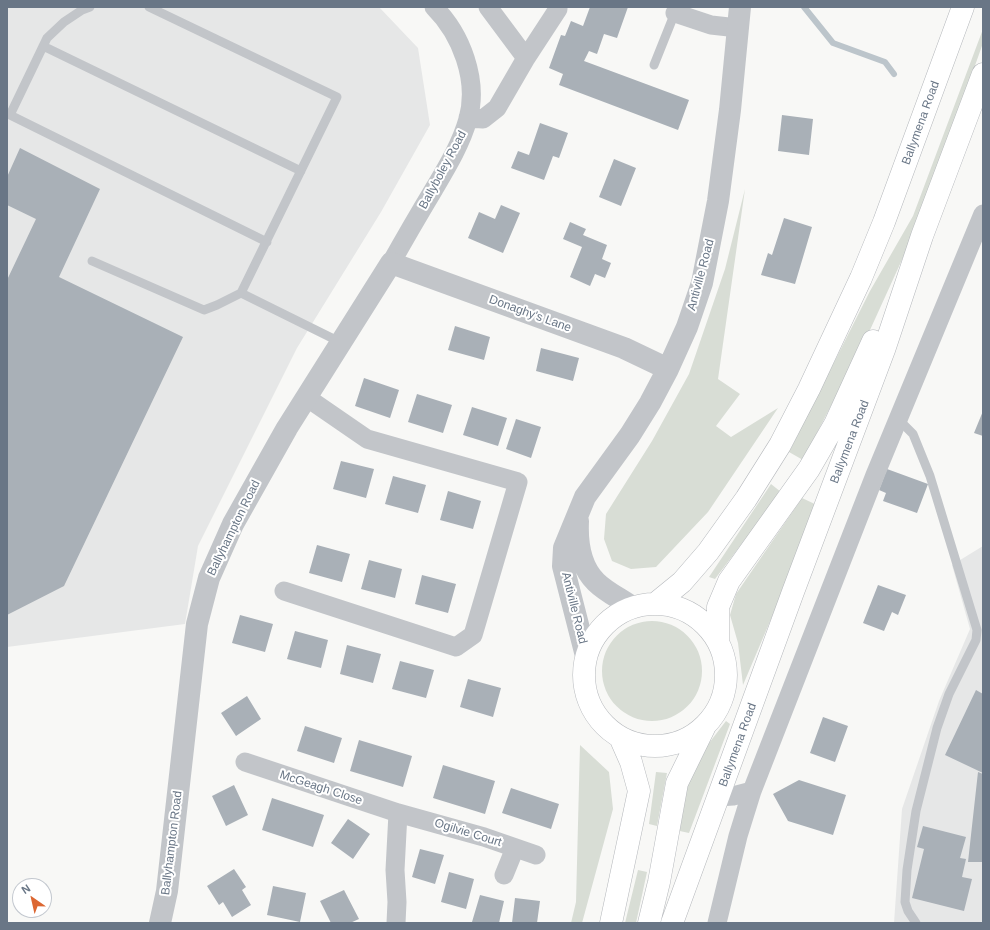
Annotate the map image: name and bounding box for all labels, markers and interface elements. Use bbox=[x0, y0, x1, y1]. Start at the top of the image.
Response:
street label: Ballymena Road bbox=[899, 79, 943, 167]
street label: Ballyboley Road bbox=[416, 128, 470, 212]
street label: Antiville Road bbox=[685, 238, 717, 312]
street label: Donaghy's Lane bbox=[487, 292, 573, 336]
street label: Ballymena Road bbox=[828, 398, 872, 486]
street label: Ballyhampton Road bbox=[205, 478, 263, 578]
street label: Antiville Road bbox=[558, 571, 590, 645]
street label: Ballymena Road bbox=[716, 701, 760, 789]
street label: McGeagh Close bbox=[278, 768, 364, 808]
street label: Ballyhampton Road bbox=[158, 790, 186, 896]
street label: Ogilvie Court bbox=[433, 816, 503, 850]
north arrow bbox=[12, 878, 52, 918]
text: N bbox=[19, 882, 32, 896]

